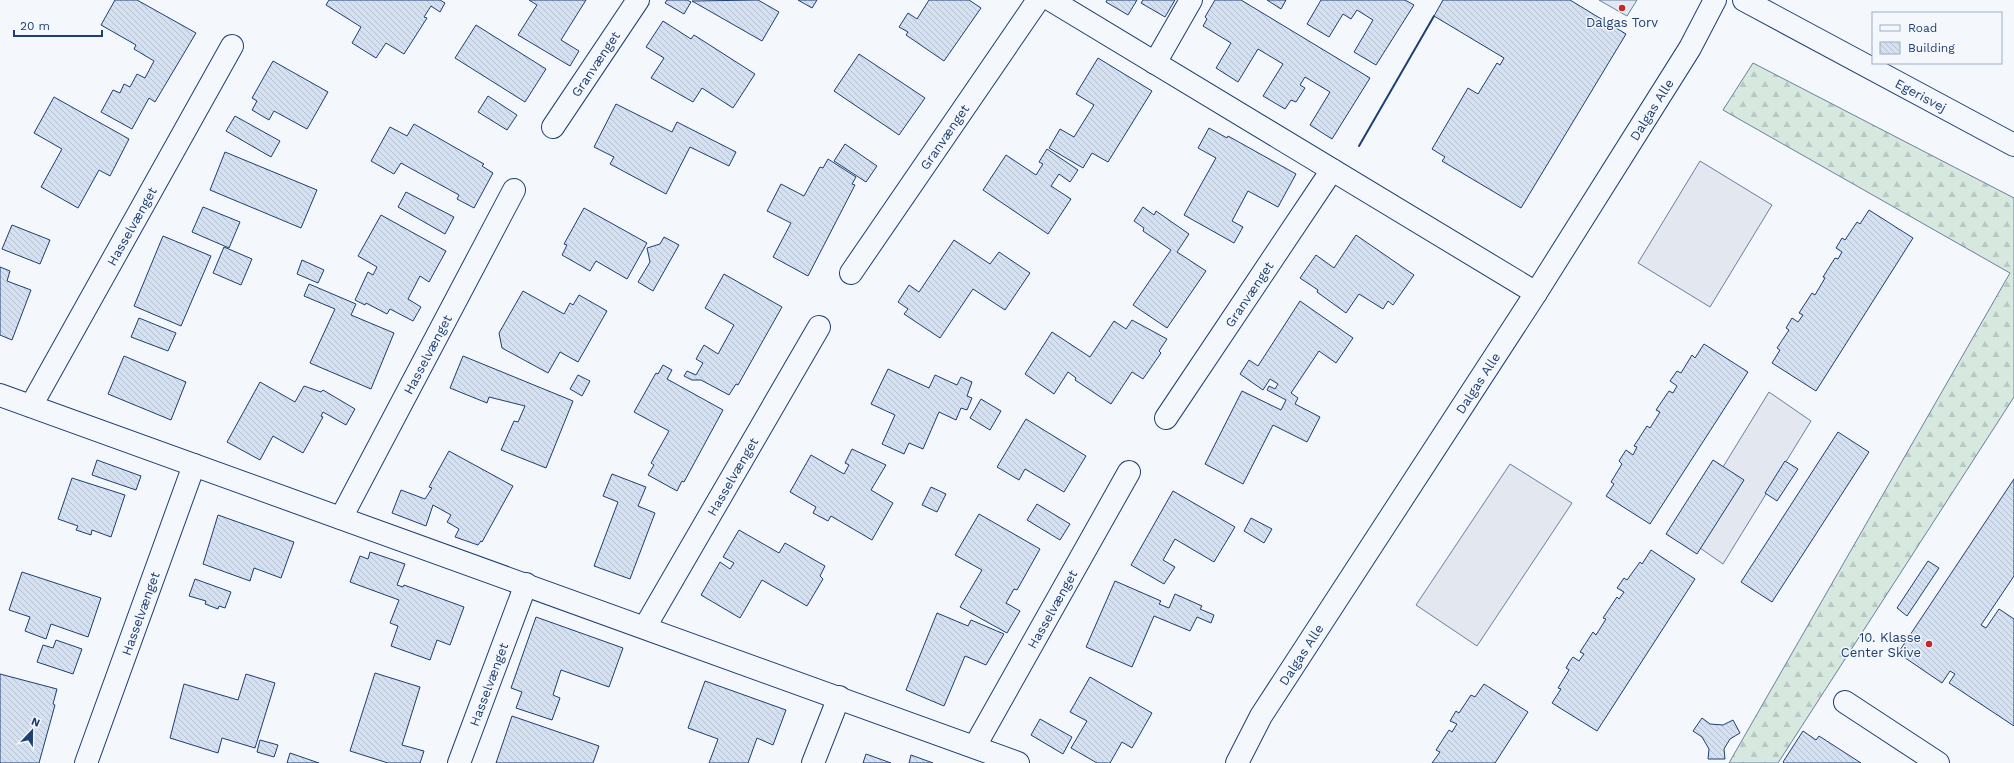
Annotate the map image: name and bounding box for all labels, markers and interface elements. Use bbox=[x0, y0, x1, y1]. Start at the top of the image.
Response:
marker: Dalgas Torv bbox=[1617, 3, 1627, 13]
scale bar bbox=[14, 12, 102, 38]
legend bbox=[1872, 12, 2002, 64]
place label: Dalgas Torv bbox=[1586, 15, 1658, 30]
text: 20 m bbox=[20, 19, 50, 33]
text: Road bbox=[1908, 21, 1937, 35]
street label: Granvænget bbox=[568, 28, 623, 100]
text: Building bbox=[1908, 41, 1955, 55]
street label: Egerisvej bbox=[1893, 75, 1949, 115]
street label: Dalgas Alle bbox=[1626, 76, 1676, 143]
street label: Granvænget bbox=[917, 101, 972, 172]
street label: Hasselvænget bbox=[103, 184, 160, 268]
street label: Granvænget bbox=[1222, 258, 1276, 330]
street label: Hasselvænget bbox=[400, 312, 455, 397]
street label: Dalgas Alle bbox=[1452, 350, 1503, 416]
street label: Hasselvænget bbox=[704, 434, 761, 518]
street label: Hasselvænget bbox=[1024, 567, 1080, 651]
street label: Hasselvænget bbox=[118, 569, 162, 657]
street label: Dalgas Alle bbox=[1276, 621, 1326, 688]
place label: 10. Klasse Center Skive bbox=[1841, 630, 1921, 660]
marker: 10. Klasse Center Skive bbox=[1924, 639, 1934, 649]
street label: Hasselvænget bbox=[466, 640, 511, 728]
north arrow bbox=[12, 711, 52, 751]
text: N bbox=[29, 715, 42, 730]

